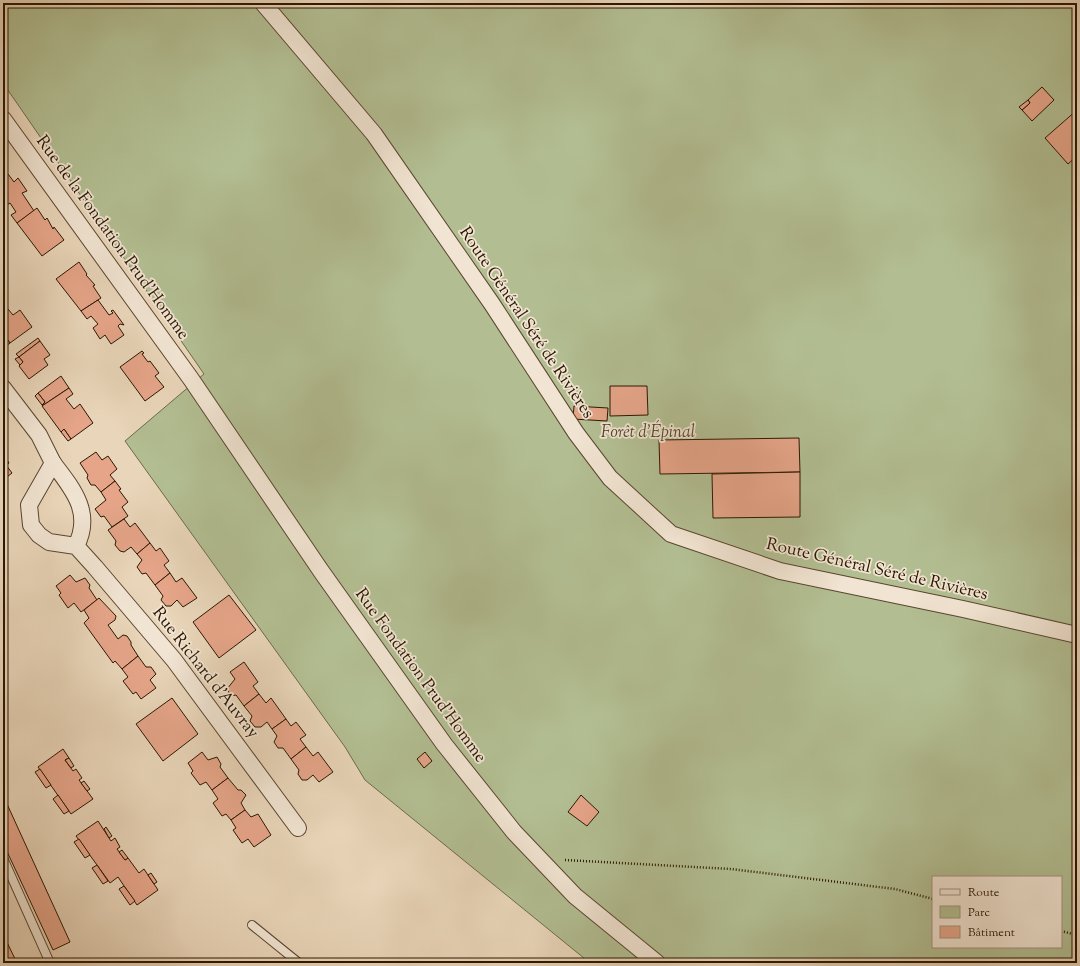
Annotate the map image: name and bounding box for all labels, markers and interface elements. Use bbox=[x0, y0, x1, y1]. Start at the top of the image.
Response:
street label: Rue de la Fondation Prud'Homme bbox=[30, 131, 194, 345]
street label: Route Général Séré de Rivières bbox=[453, 222, 600, 424]
park label: Forêt d'Épinal bbox=[601, 420, 695, 445]
street label: Route Général Séré de Rivières bbox=[764, 533, 991, 607]
street label: Rue Fondation Prud'Homme bbox=[349, 584, 492, 768]
street label: Rue Richard d'Auvray bbox=[146, 602, 264, 744]
legend bbox=[932, 876, 1062, 948]
text: Route bbox=[968, 884, 1000, 902]
text: Parc bbox=[968, 904, 990, 922]
text: Bâtiment bbox=[968, 924, 1015, 942]

